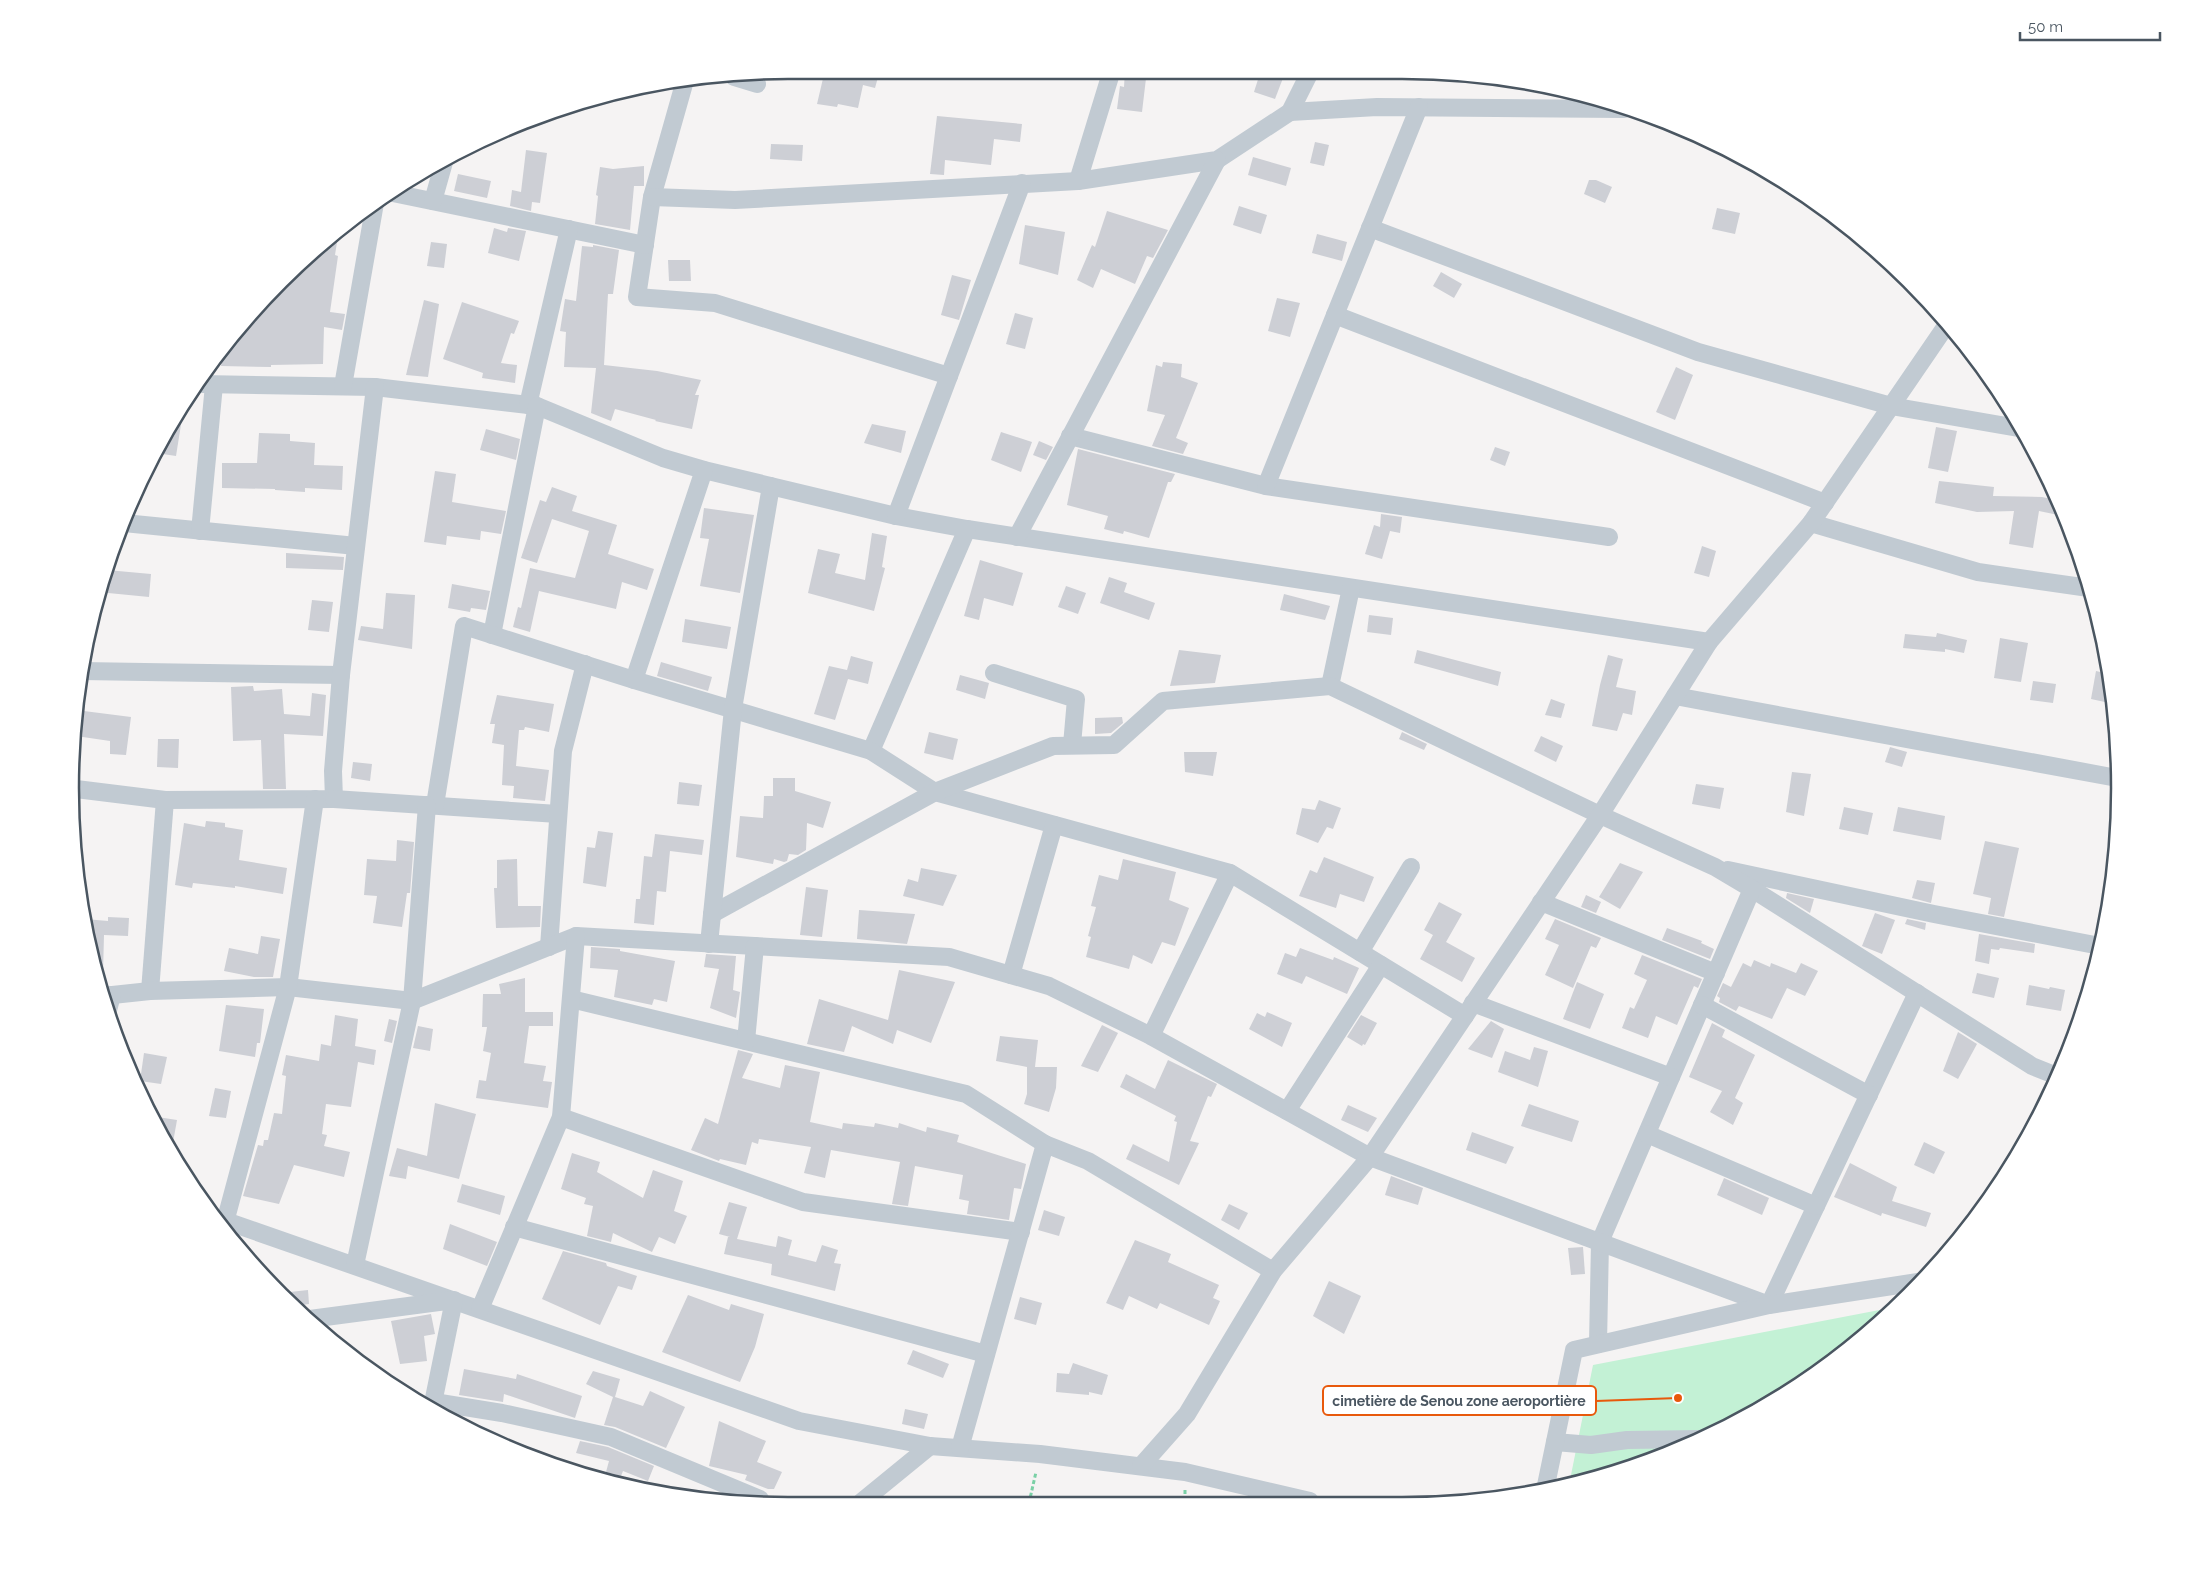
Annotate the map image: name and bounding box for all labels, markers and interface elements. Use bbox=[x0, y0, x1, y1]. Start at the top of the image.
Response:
scale bar bbox=[2020, 10, 2160, 42]
text: 50 m bbox=[2028, 18, 2063, 36]
callout: cimetière de Senou zone aeroportière bbox=[1323, 1386, 1596, 1415]
text: cimetière de Senou zone aeroportière bbox=[1332, 1393, 1586, 1409]

